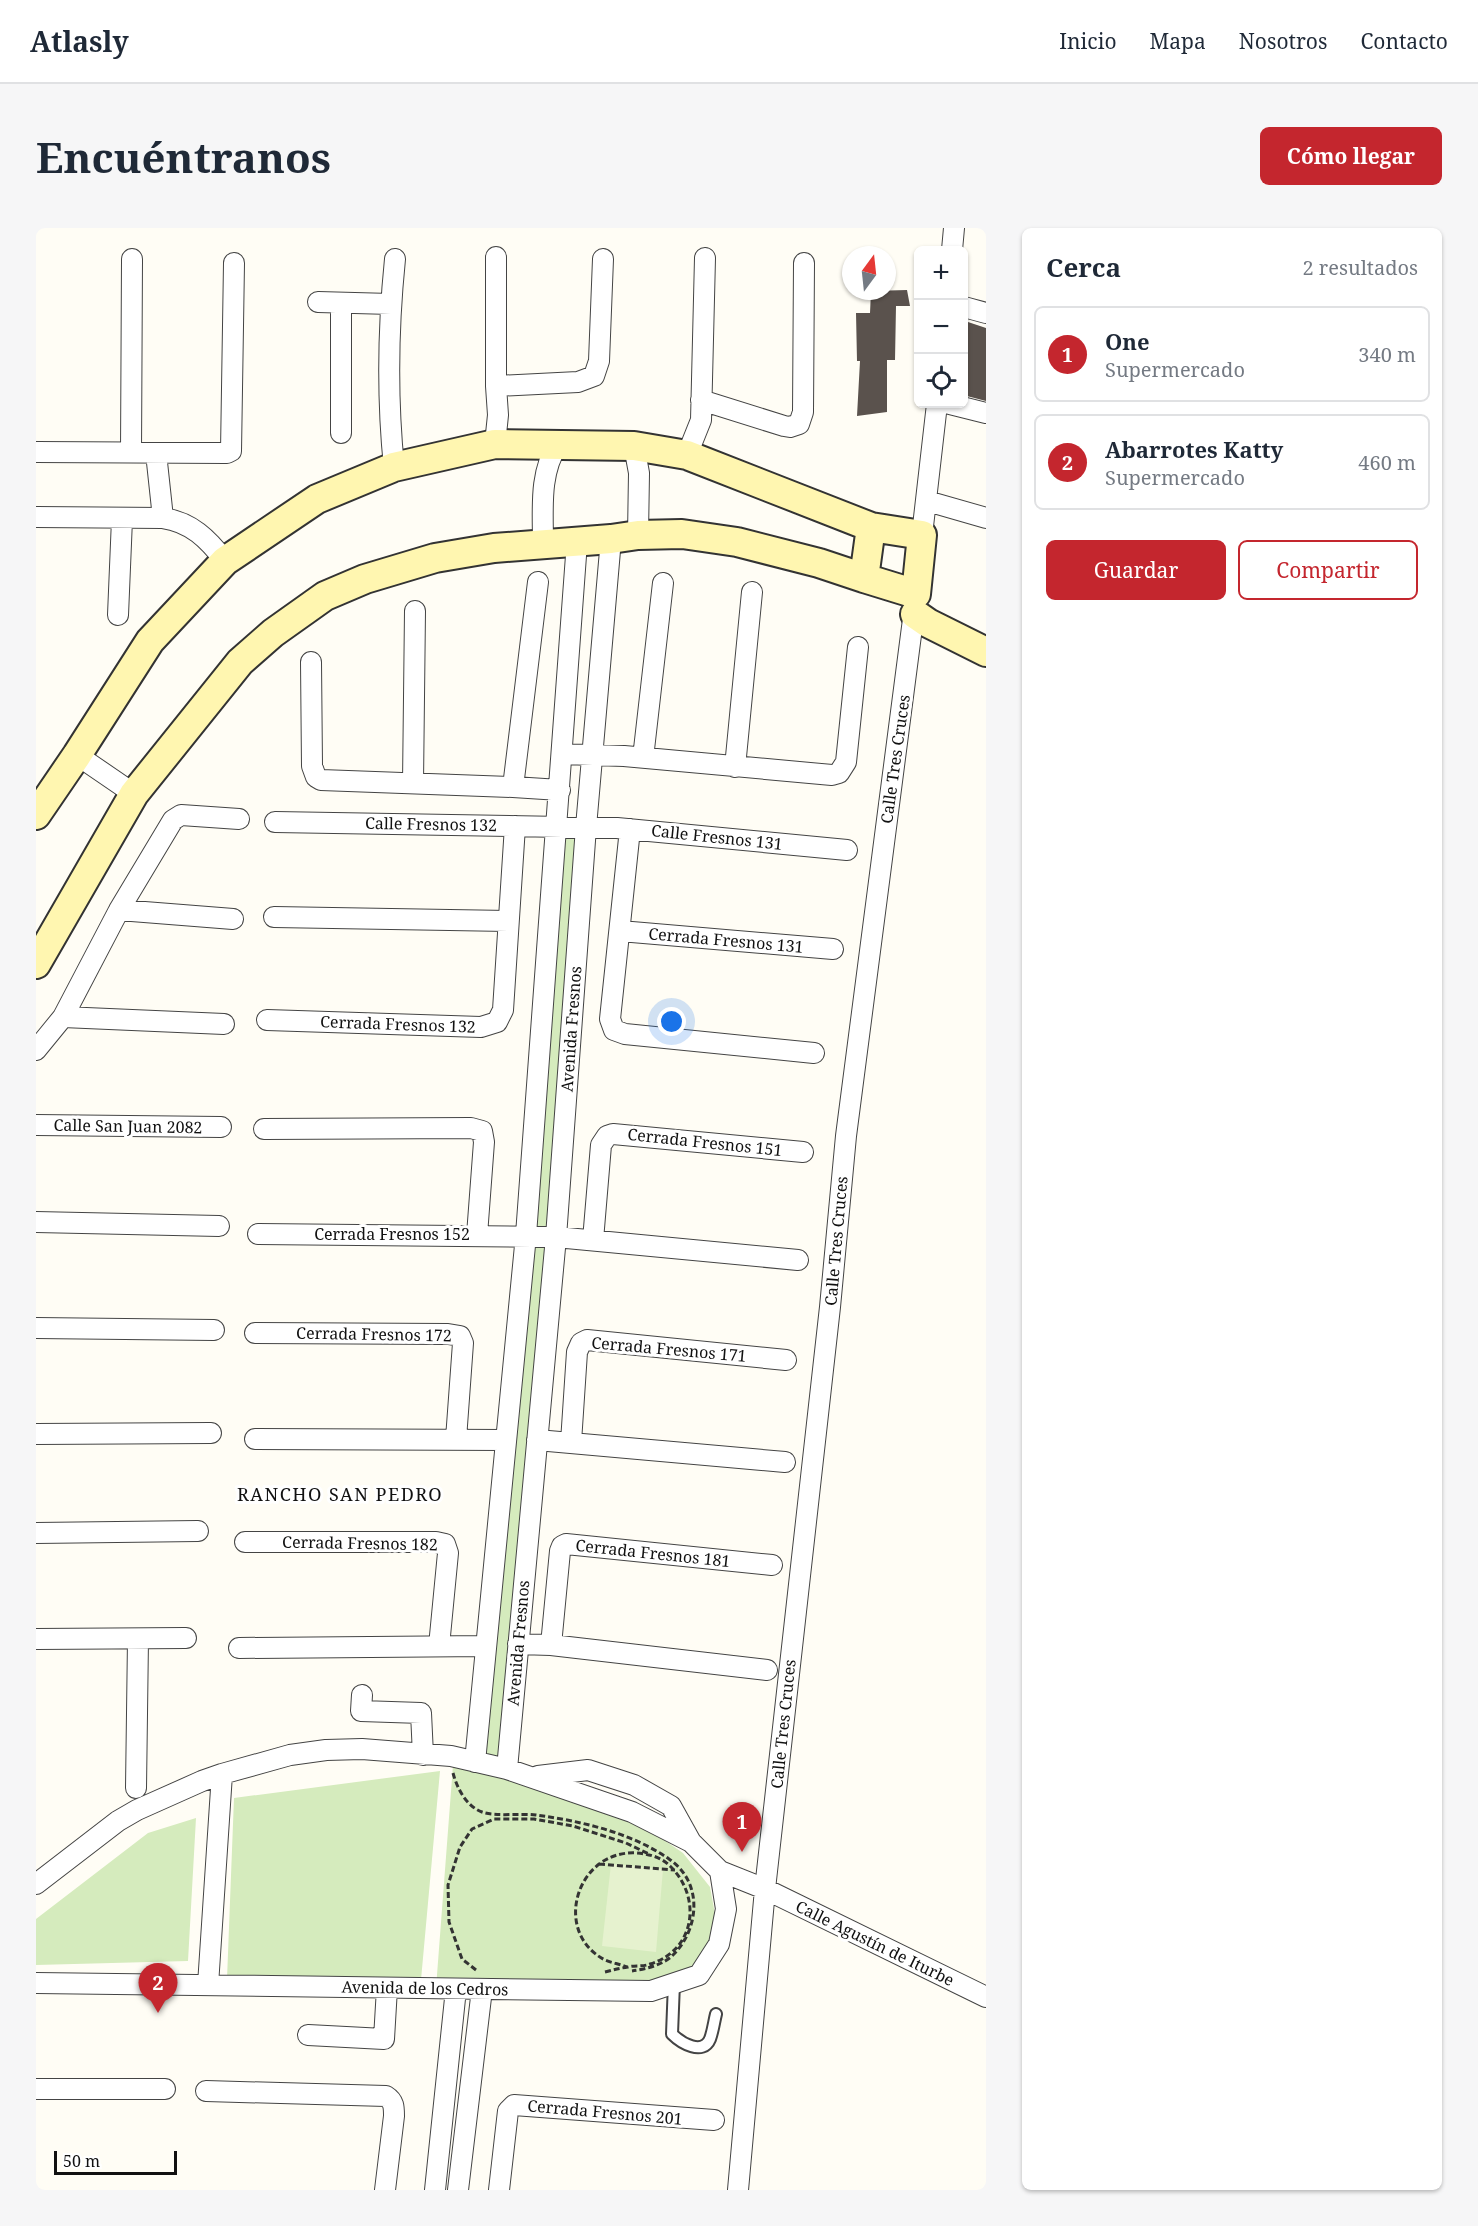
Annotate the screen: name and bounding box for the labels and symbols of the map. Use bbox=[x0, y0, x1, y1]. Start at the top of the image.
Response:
north arrow bbox=[842, 246, 896, 300]
street label: Calle Tres Cruces bbox=[875, 693, 915, 825]
street label: Calle Fresnos 132 bbox=[365, 812, 497, 836]
street label: Calle Fresnos 131 bbox=[650, 819, 784, 855]
street label: Cerrada Fresnos 131 bbox=[648, 922, 804, 958]
street label: Avenida Fresnos bbox=[556, 965, 586, 1093]
your location bbox=[657, 1007, 686, 1036]
street label: Cerrada Fresnos 132 bbox=[320, 1010, 476, 1038]
street label: Calle San Juan 2082 bbox=[53, 1114, 203, 1138]
street label: Cerrada Fresnos 151 bbox=[626, 1123, 784, 1161]
street label: Calle Tres Cruces bbox=[819, 1175, 853, 1307]
street label: Cerrada Fresnos 152 bbox=[314, 1223, 470, 1245]
street label: Cerrada Fresnos 172 bbox=[296, 1322, 452, 1346]
street label: Cerrada Fresnos 171 bbox=[591, 1331, 747, 1367]
district label: RANCHO SAN PEDRO bbox=[237, 1482, 443, 1506]
street label: Cerrada Fresnos 182 bbox=[282, 1531, 438, 1555]
street label: Cerrada Fresnos 181 bbox=[574, 1534, 732, 1572]
street label: Avenida Fresnos bbox=[502, 1579, 534, 1707]
street label: Calle Tres Cruces bbox=[765, 1658, 801, 1790]
pin: 1 bbox=[722, 1802, 762, 1852]
street label: Calle Agustín de Iturbe bbox=[792, 1895, 958, 1991]
pin: 2 bbox=[138, 1964, 178, 2013]
street label: Avenida de los Cedros bbox=[341, 1976, 509, 2000]
street label: Cerrada Fresnos 201 bbox=[527, 2094, 683, 2130]
scale bar bbox=[54, 2148, 177, 2176]

